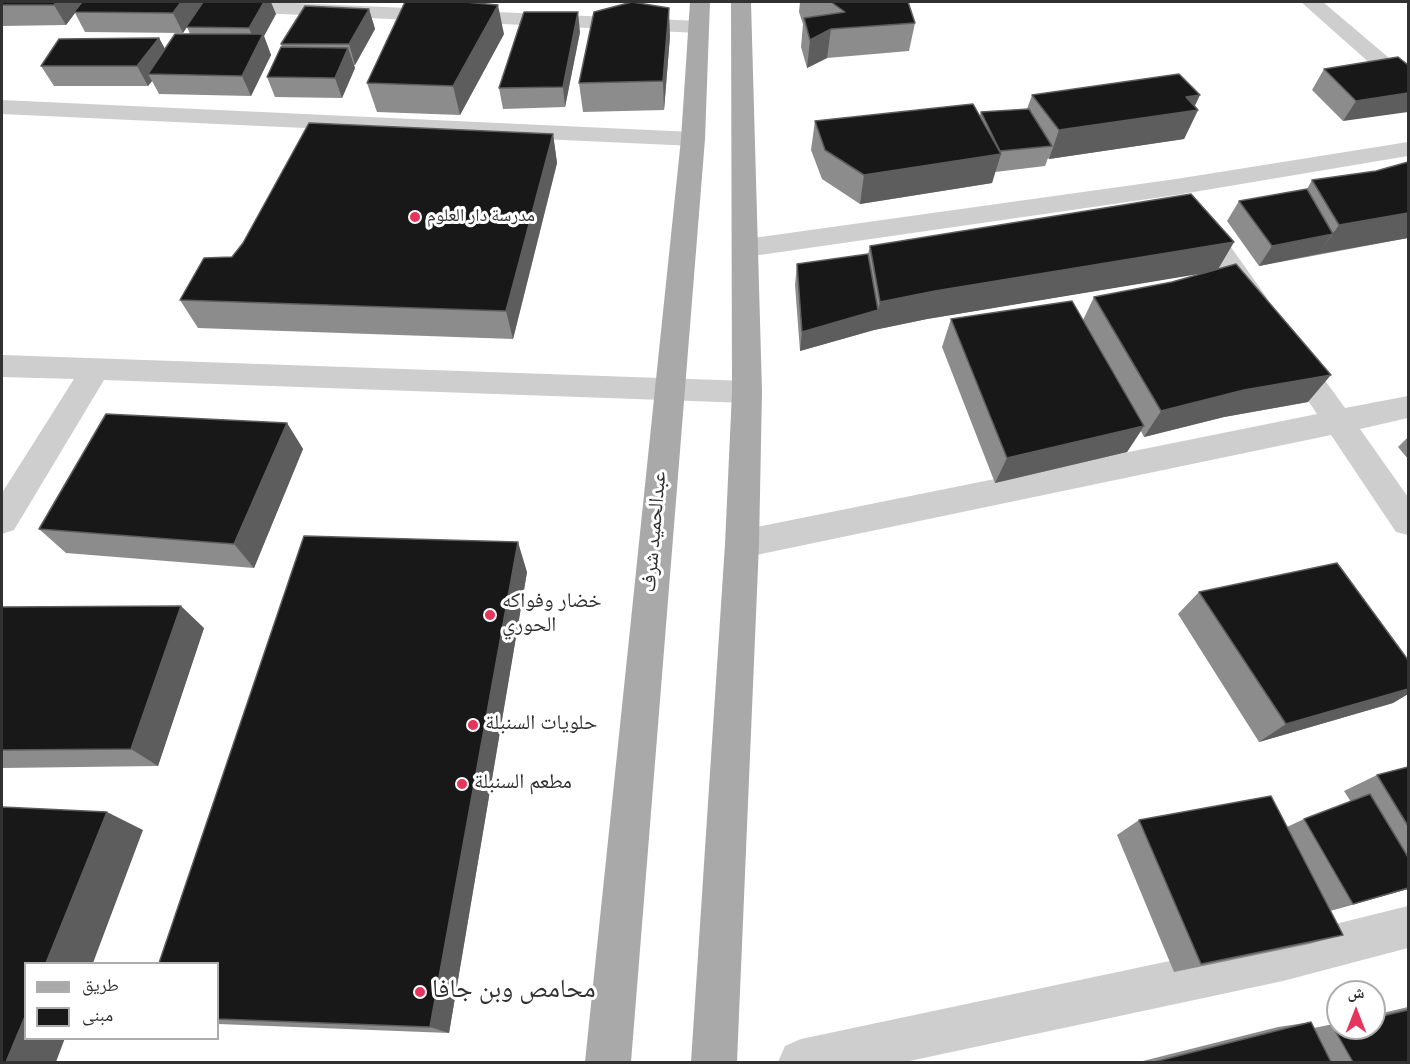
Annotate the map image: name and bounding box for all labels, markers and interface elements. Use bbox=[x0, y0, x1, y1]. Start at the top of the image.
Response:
place label: مدرسة دار العلوم bbox=[427, 206, 535, 228]
marker: مدرسة دار العلوم bbox=[408, 210, 422, 224]
street label: عبدالحميد شرف bbox=[638, 470, 674, 594]
place label: خضار وفواكه الحوري bbox=[502, 590, 602, 640]
marker: خضار وفواكه الحوري bbox=[483, 608, 497, 622]
place label: حلويات السنبلة bbox=[485, 712, 597, 738]
marker: حلويات السنبلة bbox=[466, 718, 480, 732]
place label: مطعم السنبلة bbox=[474, 771, 572, 797]
marker: مطعم السنبلة bbox=[455, 777, 469, 791]
legend bbox=[24, 962, 219, 1040]
text: طريق bbox=[82, 975, 119, 998]
place label: محامص وبن جافا bbox=[432, 976, 596, 1008]
north arrow bbox=[1326, 980, 1386, 1040]
text: ش bbox=[1348, 984, 1364, 1004]
marker: محامص وبن جافا bbox=[413, 985, 427, 999]
text: مبنى bbox=[82, 1005, 113, 1028]

